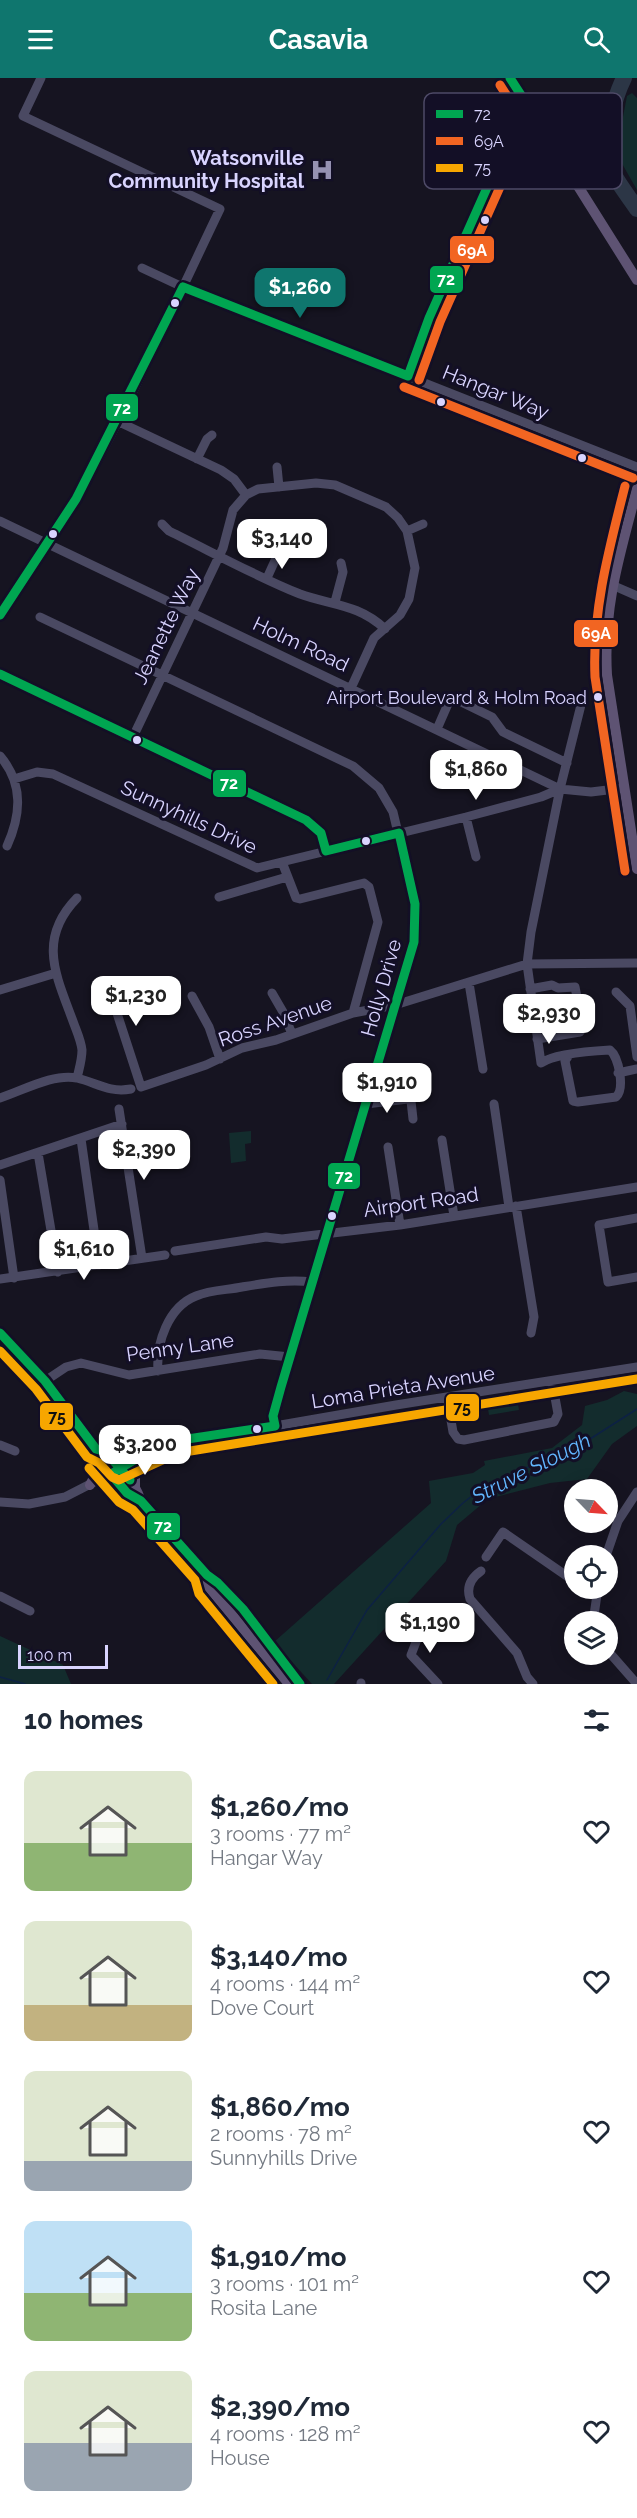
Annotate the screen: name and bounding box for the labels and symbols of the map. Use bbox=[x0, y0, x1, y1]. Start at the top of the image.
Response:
legend bbox=[424, 93, 622, 189]
text: 72 bbox=[474, 105, 491, 124]
text: 69A bbox=[474, 132, 504, 151]
place label: Watsonville Community Hospital bbox=[108, 146, 305, 193]
hospital icon: Watsonville Community Hospital bbox=[309, 157, 335, 183]
text: 75 bbox=[474, 159, 491, 178]
unlabelled marker bbox=[479, 214, 491, 226]
line badge: 69A bbox=[449, 235, 495, 264]
text: 69A bbox=[457, 241, 487, 260]
line badge: 72 bbox=[429, 265, 464, 294]
pin: $1,260 bbox=[251, 268, 349, 319]
text: 72 bbox=[437, 270, 455, 289]
unlabelled marker bbox=[169, 297, 181, 309]
street label: Hangar Way bbox=[439, 360, 553, 424]
line badge: 72 bbox=[105, 393, 139, 422]
unlabelled marker bbox=[435, 396, 447, 408]
text: 72 bbox=[113, 399, 131, 418]
unlabelled marker bbox=[576, 452, 588, 464]
pin: $3,140 bbox=[233, 519, 331, 570]
unlabelled marker bbox=[47, 528, 59, 540]
street label: Jeanette Way bbox=[128, 564, 204, 688]
street label: Holm Road bbox=[249, 611, 353, 677]
line badge: 69A bbox=[573, 619, 619, 648]
text: 69A bbox=[581, 624, 611, 643]
place label: Airport Boulevard & Holm Road bbox=[327, 687, 587, 708]
marker: Airport Boulevard & Holm Road bbox=[592, 691, 604, 703]
unlabelled marker bbox=[131, 734, 143, 746]
pin: $1,860 bbox=[427, 750, 525, 801]
line badge: 72 bbox=[212, 769, 247, 798]
text: 72 bbox=[220, 774, 238, 793]
street label: Sunnyhills Drive bbox=[117, 775, 261, 859]
unlabelled marker bbox=[360, 835, 372, 847]
street label: Holly Drive bbox=[356, 936, 406, 1039]
pin: $1,230 bbox=[87, 976, 185, 1027]
street label: Ross Avenue bbox=[215, 990, 335, 1052]
pin: $2,930 bbox=[500, 994, 598, 1045]
pin: $1,910 bbox=[338, 1063, 436, 1114]
pin: $2,390 bbox=[95, 1130, 193, 1181]
line badge: 72 bbox=[327, 1162, 361, 1190]
text: 72 bbox=[335, 1167, 353, 1186]
street label: Airport Road bbox=[362, 1182, 480, 1222]
unlabelled marker bbox=[326, 1210, 338, 1222]
pin: $1,610 bbox=[35, 1230, 133, 1281]
street label: Penny Lane bbox=[125, 1328, 236, 1366]
street label: Loma Prieta Avenue bbox=[310, 1361, 497, 1413]
line badge: 75 bbox=[445, 1393, 480, 1422]
text: 75 bbox=[453, 1398, 471, 1417]
line badge: 75 bbox=[39, 1402, 74, 1431]
text: 75 bbox=[48, 1407, 66, 1426]
unlabelled marker bbox=[251, 1423, 263, 1435]
pin: $3,200 bbox=[96, 1425, 194, 1476]
water label: Struve Slough bbox=[466, 1427, 595, 1509]
north arrow bbox=[564, 1479, 618, 1533]
line badge: 72 bbox=[146, 1512, 181, 1541]
text: 72 bbox=[154, 1517, 172, 1536]
pin: $1,190 bbox=[381, 1603, 479, 1654]
scale bar bbox=[18, 1642, 108, 1670]

